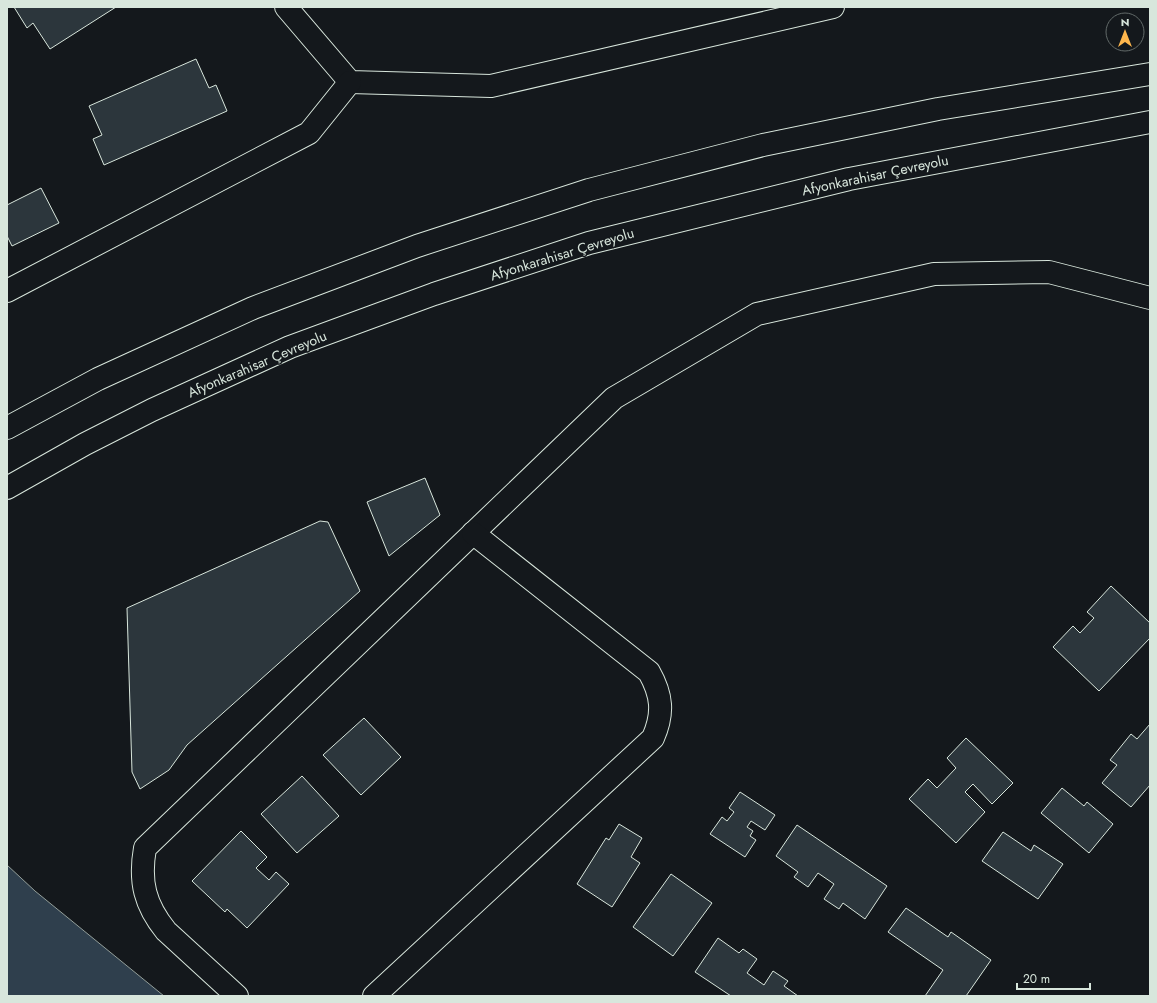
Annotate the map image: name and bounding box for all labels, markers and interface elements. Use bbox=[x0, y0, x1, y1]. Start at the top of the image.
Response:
north arrow bbox=[1105, 12, 1145, 52]
text: N bbox=[1121, 14, 1129, 30]
street label: Afyonkarahisar Çevreyolu bbox=[800, 150, 950, 200]
street label: Afyonkarahisar Çevreyolu bbox=[488, 223, 636, 285]
street label: Afyonkarahisar Çevreyolu bbox=[184, 326, 330, 402]
scale bar bbox=[1017, 965, 1090, 991]
text: 20 m bbox=[1023, 970, 1050, 988]

